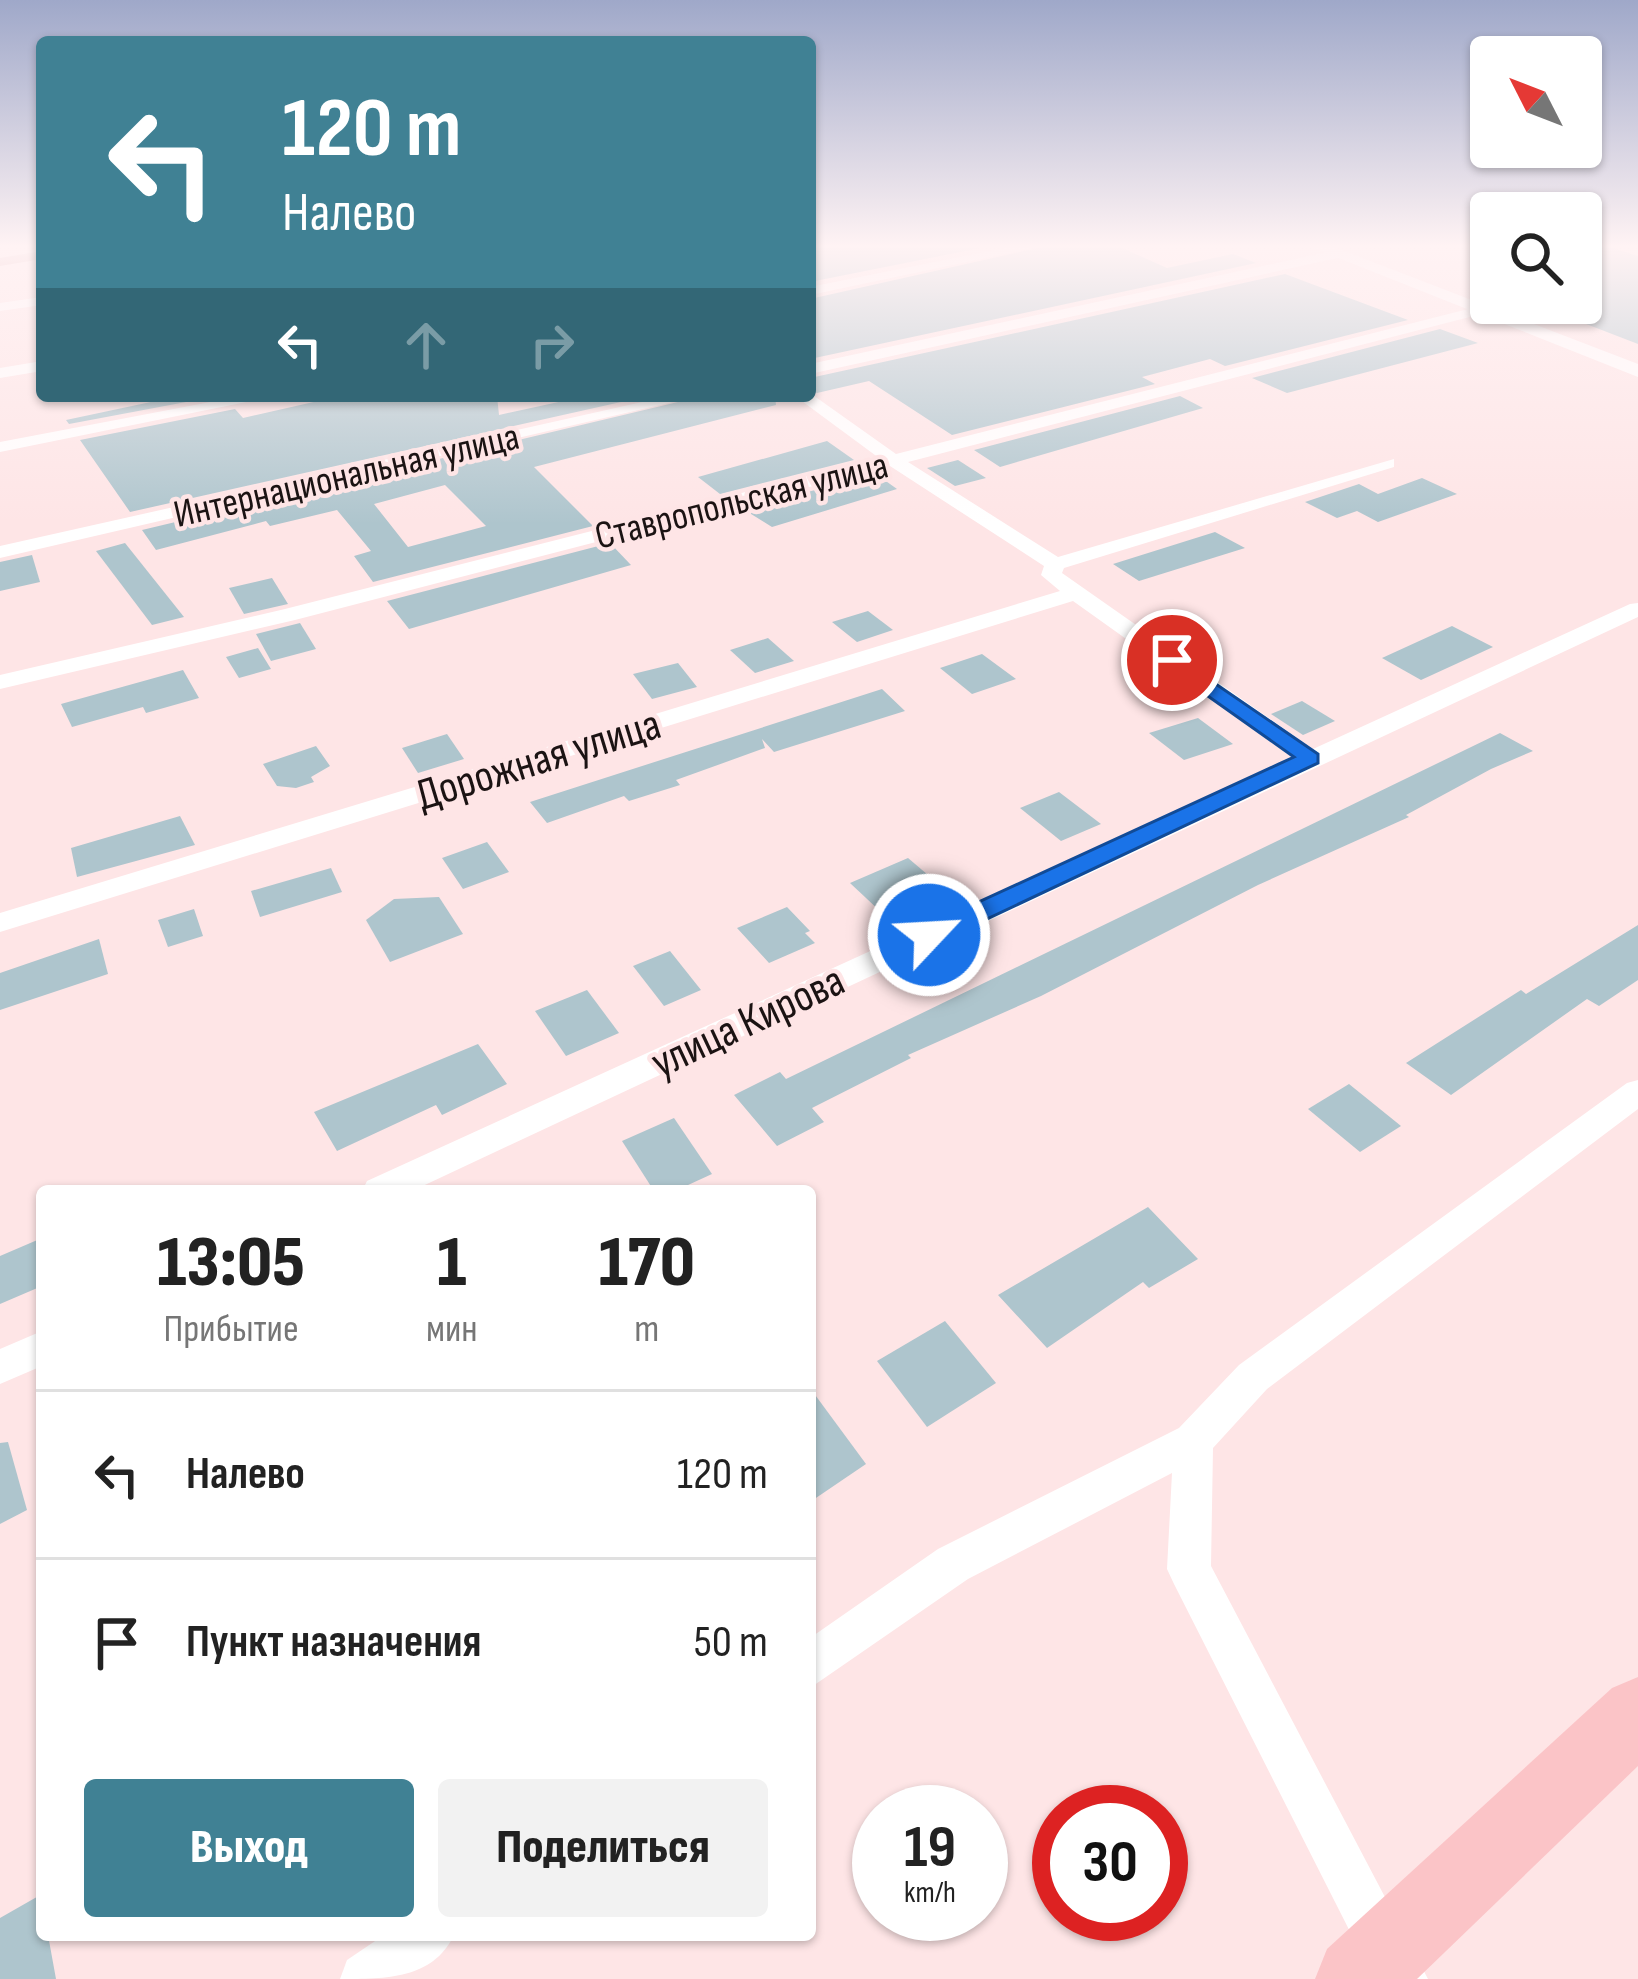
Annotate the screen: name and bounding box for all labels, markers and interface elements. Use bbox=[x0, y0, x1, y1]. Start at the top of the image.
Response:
north arrow bbox=[1470, 36, 1602, 168]
map controls bbox=[1470, 36, 1602, 324]
text: 120 m bbox=[282, 79, 461, 180]
icon: left bbox=[84, 84, 240, 240]
text: Налево bbox=[282, 181, 416, 246]
button: search bbox=[1470, 192, 1602, 324]
icon: left bbox=[267, 312, 333, 378]
icon: ahead bbox=[393, 312, 459, 378]
icon: right bbox=[519, 312, 585, 378]
street label: Интернациональная улица bbox=[169, 414, 524, 539]
street label: Ставропольская улица bbox=[590, 442, 893, 561]
pin bbox=[1121, 609, 1223, 711]
icon: arrive bbox=[1139, 627, 1205, 693]
street label: Дорожная улица bbox=[410, 697, 667, 824]
position arrow bbox=[866, 872, 992, 998]
street label: улица Кирова bbox=[643, 954, 853, 1091]
text: 13:05 bbox=[157, 1220, 305, 1307]
text: 1 bbox=[437, 1220, 467, 1307]
text: 170 bbox=[599, 1220, 695, 1307]
text: Прибытие bbox=[163, 1306, 299, 1353]
text: мин bbox=[426, 1306, 478, 1353]
text: m bbox=[634, 1306, 659, 1353]
icon: left bbox=[84, 1442, 150, 1508]
text: Налево bbox=[186, 1447, 305, 1502]
text: 120 m bbox=[677, 1447, 768, 1502]
icon: arrive bbox=[84, 1610, 150, 1676]
text: Пункт назначения bbox=[186, 1615, 481, 1670]
text: 50 m bbox=[694, 1615, 768, 1670]
button: Выход bbox=[84, 1779, 414, 1917]
button: Поделиться bbox=[438, 1779, 768, 1917]
speed limit sign: 30 bbox=[1032, 1785, 1188, 1941]
text: 19 bbox=[904, 1812, 956, 1884]
text: km/h bbox=[904, 1875, 956, 1911]

